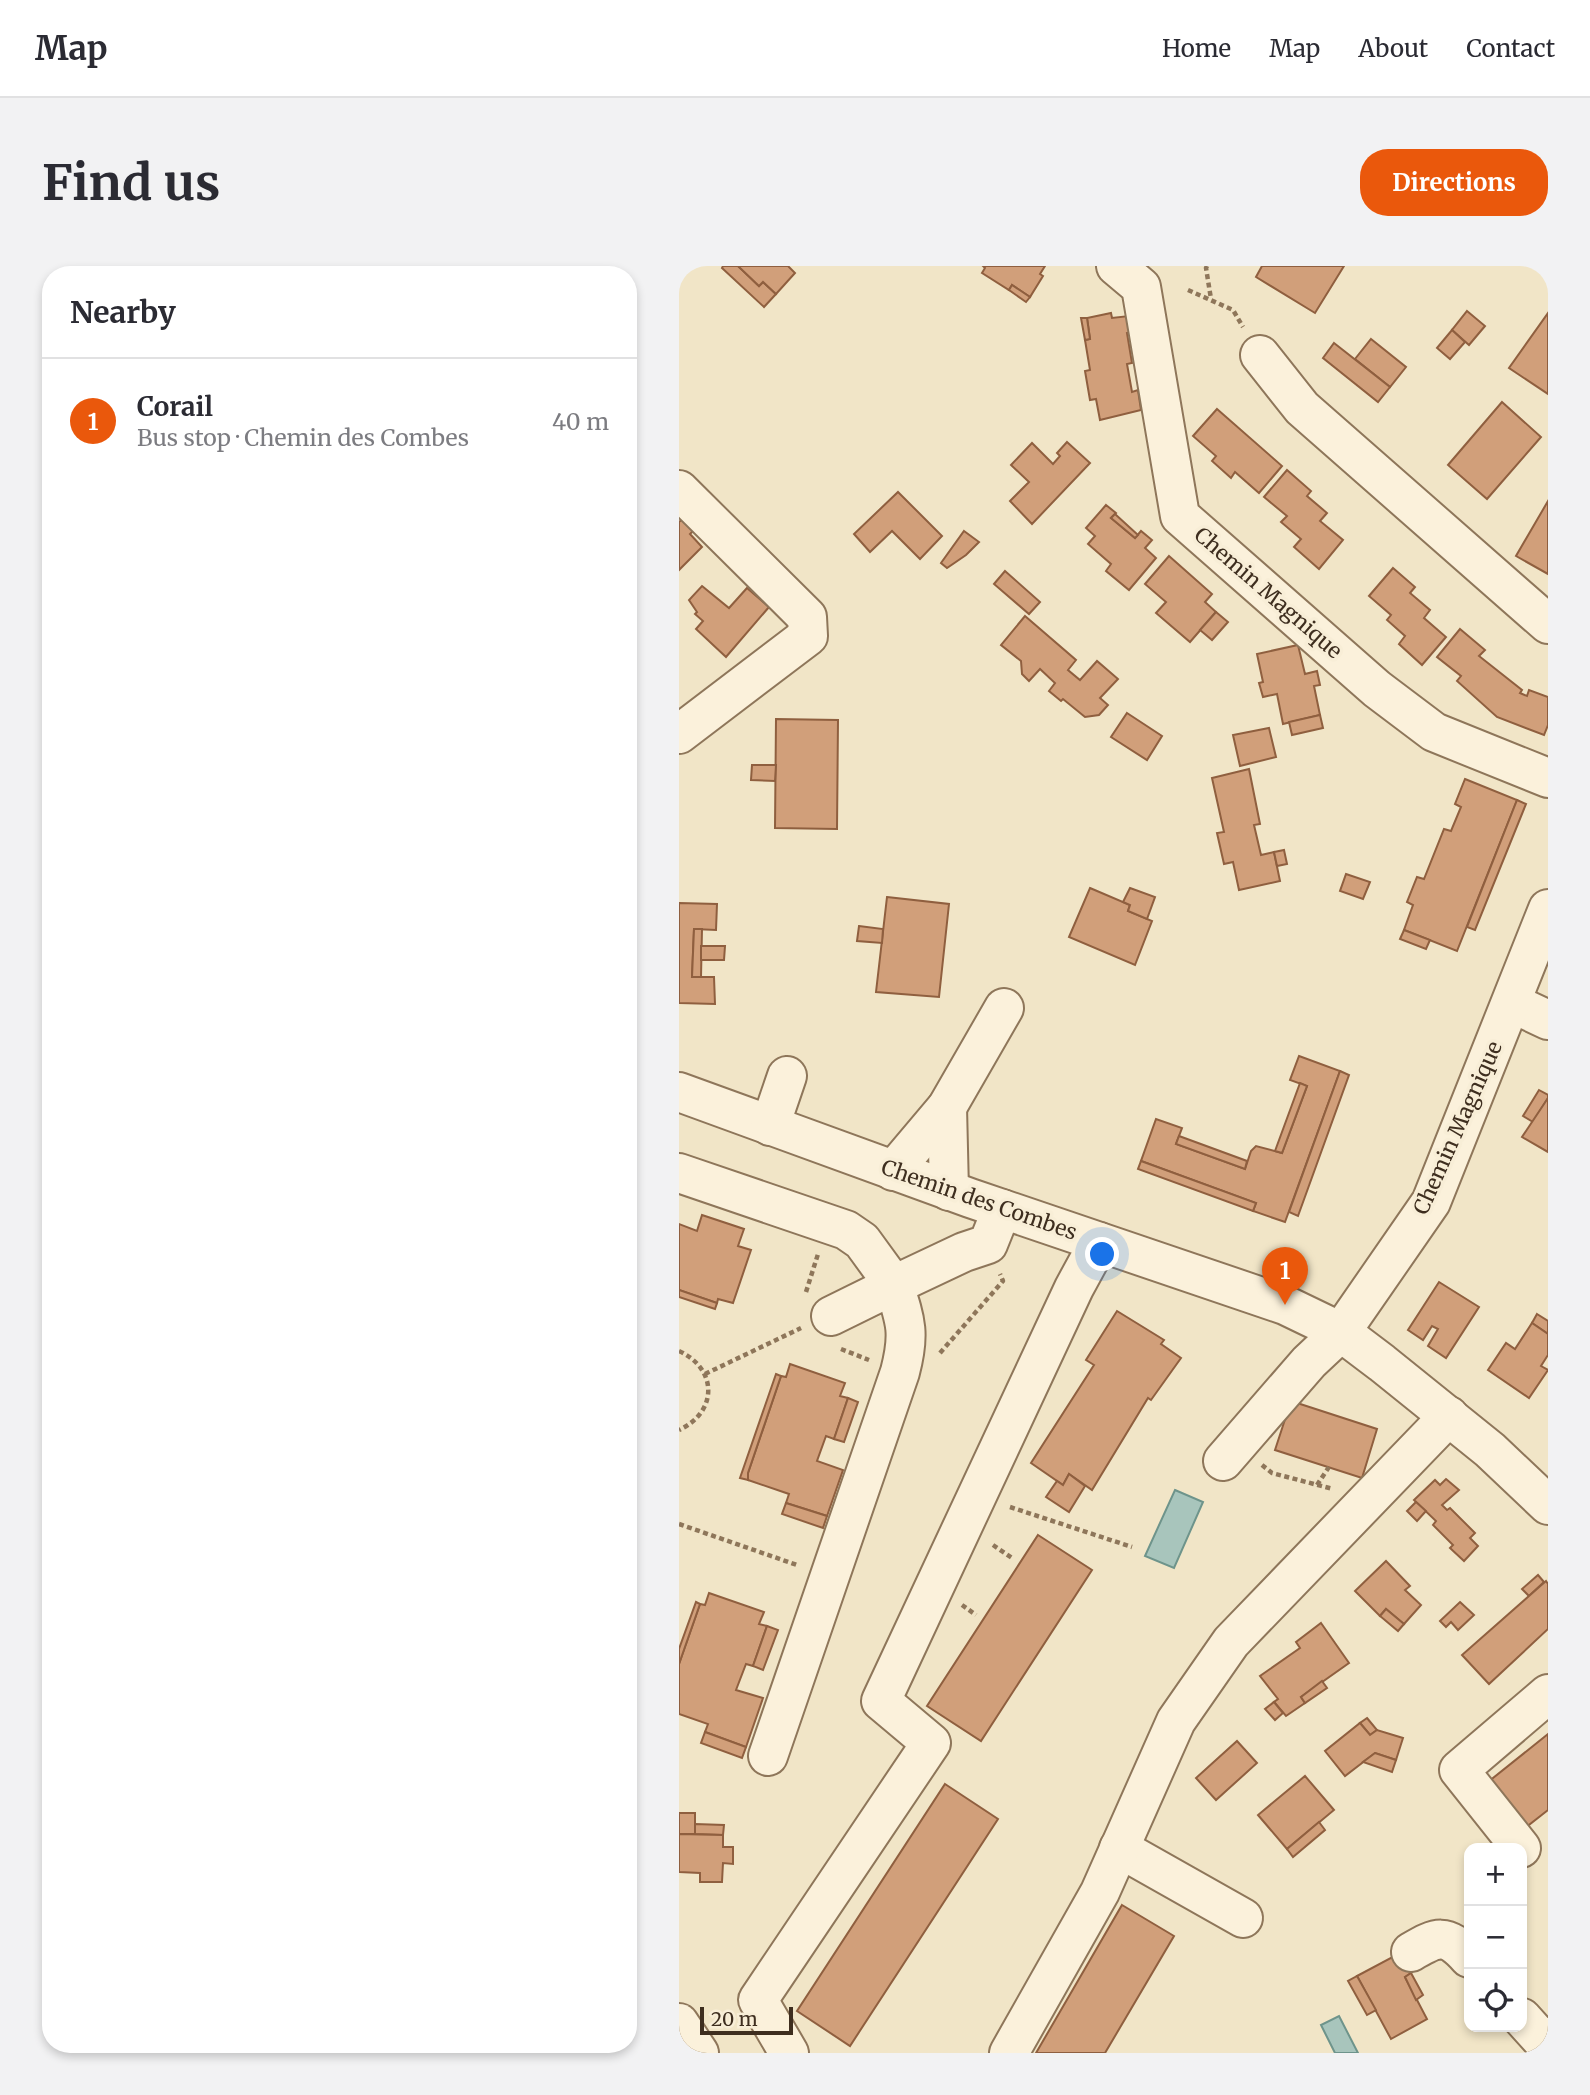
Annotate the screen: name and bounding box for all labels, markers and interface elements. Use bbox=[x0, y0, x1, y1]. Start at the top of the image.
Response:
text: Map bbox=[35, 28, 108, 69]
text: Home bbox=[1162, 33, 1231, 64]
text: Map bbox=[1269, 33, 1320, 64]
text: About bbox=[1358, 33, 1428, 64]
text: Contact bbox=[1466, 33, 1555, 64]
button: Directions bbox=[1360, 149, 1548, 216]
text: Find us bbox=[42, 152, 220, 213]
text: Nearby bbox=[70, 293, 176, 331]
text: Corail bbox=[137, 390, 213, 423]
text: 1 bbox=[88, 407, 98, 436]
text: 40 m bbox=[552, 407, 609, 436]
text: Bus stop · Chemin des Combes bbox=[137, 423, 469, 452]
street label: Chemin Magnique bbox=[1189, 521, 1348, 664]
street label: Chemin Magnique bbox=[1407, 1037, 1508, 1219]
street label: Chemin des Combes bbox=[878, 1153, 1081, 1246]
your location bbox=[1085, 1237, 1119, 1271]
pin: 1 bbox=[1262, 1247, 1308, 1305]
map controls bbox=[1464, 1843, 1527, 2032]
button: + bbox=[1464, 1843, 1527, 1906]
button: − bbox=[1464, 1906, 1527, 1969]
button: locate bbox=[1464, 1969, 1527, 2032]
scale bar bbox=[700, 2004, 793, 2036]
text: 20 m bbox=[711, 2007, 758, 2031]

